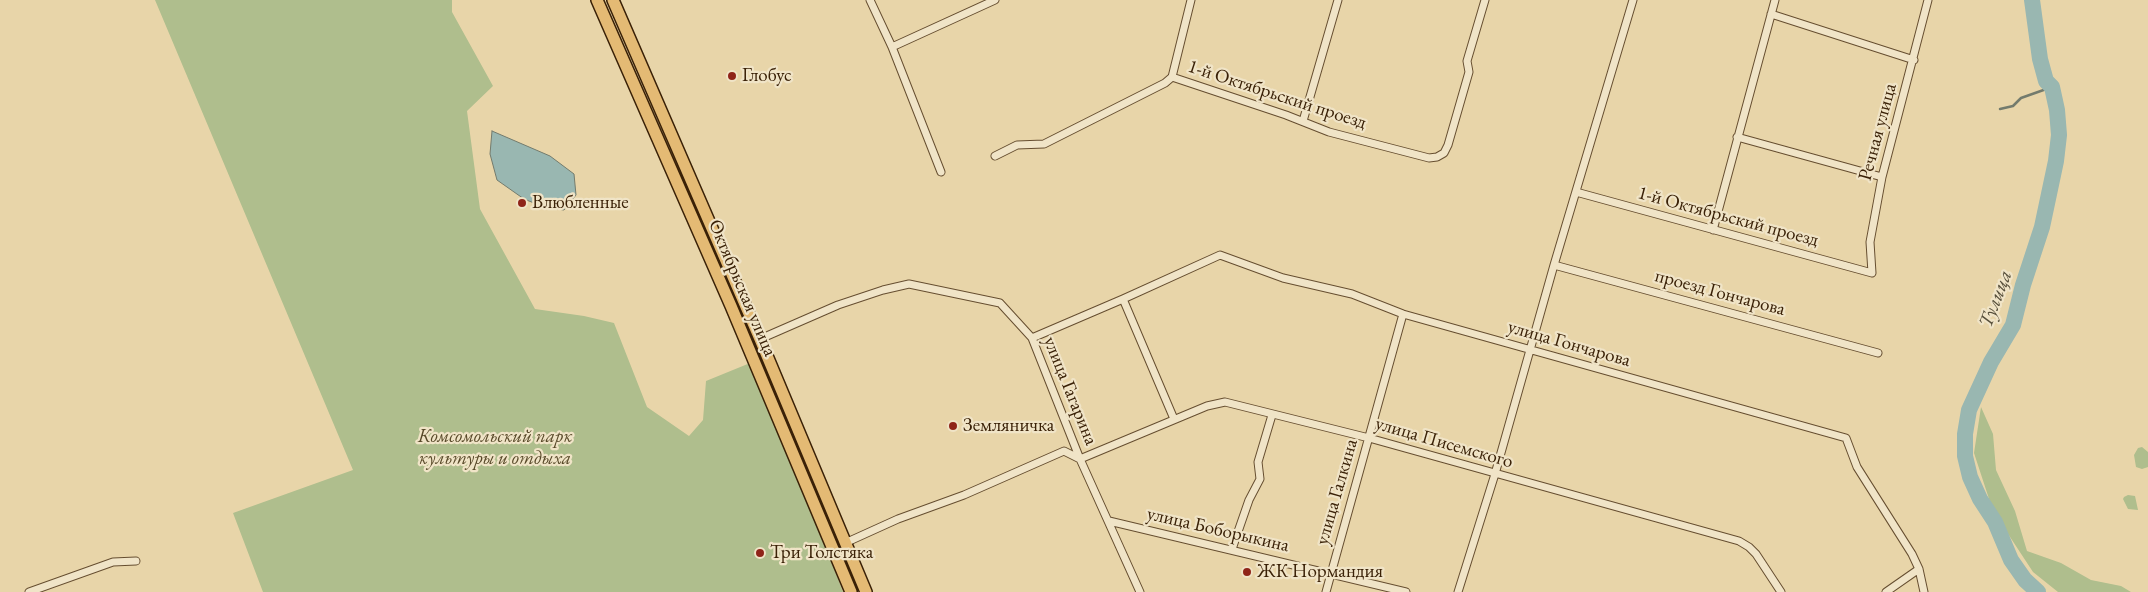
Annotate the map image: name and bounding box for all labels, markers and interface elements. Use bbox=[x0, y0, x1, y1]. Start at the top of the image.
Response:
street label: 1-й Октябрьский проезд bbox=[1185, 55, 1369, 135]
place label: Глобус bbox=[742, 65, 792, 87]
marker: Глобус bbox=[726, 70, 738, 82]
street label: Речная улица bbox=[1854, 81, 1902, 183]
street label: 1-й Октябрьский проезд bbox=[1635, 182, 1821, 252]
place label: Влюбленные bbox=[532, 192, 629, 214]
marker: Влюбленные bbox=[516, 197, 528, 209]
street label: Октябрьская улица bbox=[703, 216, 781, 360]
street label: проезд Гончарова bbox=[1652, 265, 1788, 321]
water label: Тулица bbox=[1974, 267, 2018, 331]
street label: улица Гончарова bbox=[1505, 316, 1633, 372]
street label: улица Гагарина bbox=[1038, 333, 1102, 449]
street label: улица Писемского bbox=[1372, 412, 1516, 474]
place label: Земляничка bbox=[963, 415, 1054, 437]
marker: Земляничка bbox=[947, 420, 959, 432]
park label: Комсомольский парк культуры и отдыха bbox=[418, 426, 572, 470]
street label: улица Галкина bbox=[1311, 436, 1363, 548]
street label: улица Боборыкина bbox=[1145, 503, 1291, 557]
place label: Три Толстяка bbox=[770, 542, 873, 564]
marker: Три Толстяка bbox=[754, 547, 766, 559]
place label: ЖК Нормандия bbox=[1257, 561, 1383, 583]
marker: ЖК Нормандия bbox=[1241, 566, 1253, 578]

